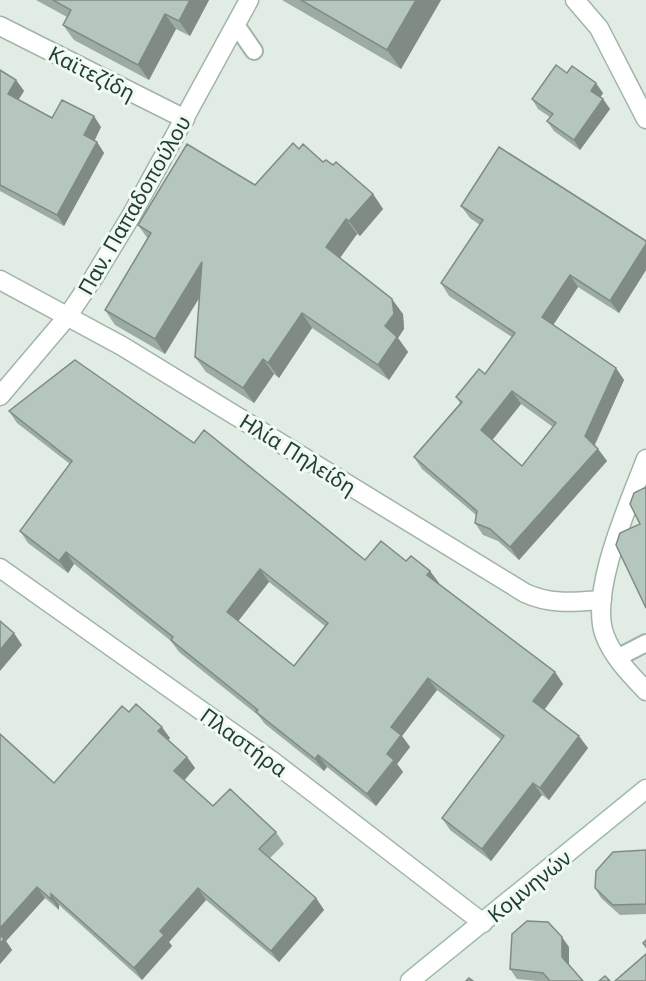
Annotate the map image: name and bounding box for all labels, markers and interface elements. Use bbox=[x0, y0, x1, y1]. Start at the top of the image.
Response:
street label: Καϊτεζίδη bbox=[44, 39, 140, 107]
street label: Παν. Παπαδοπούλου bbox=[71, 110, 197, 300]
street label: Ηλία Πηλείδη bbox=[235, 407, 361, 501]
street label: Πλαστήρα bbox=[195, 701, 293, 783]
street label: Κομνηνών bbox=[481, 844, 577, 928]

